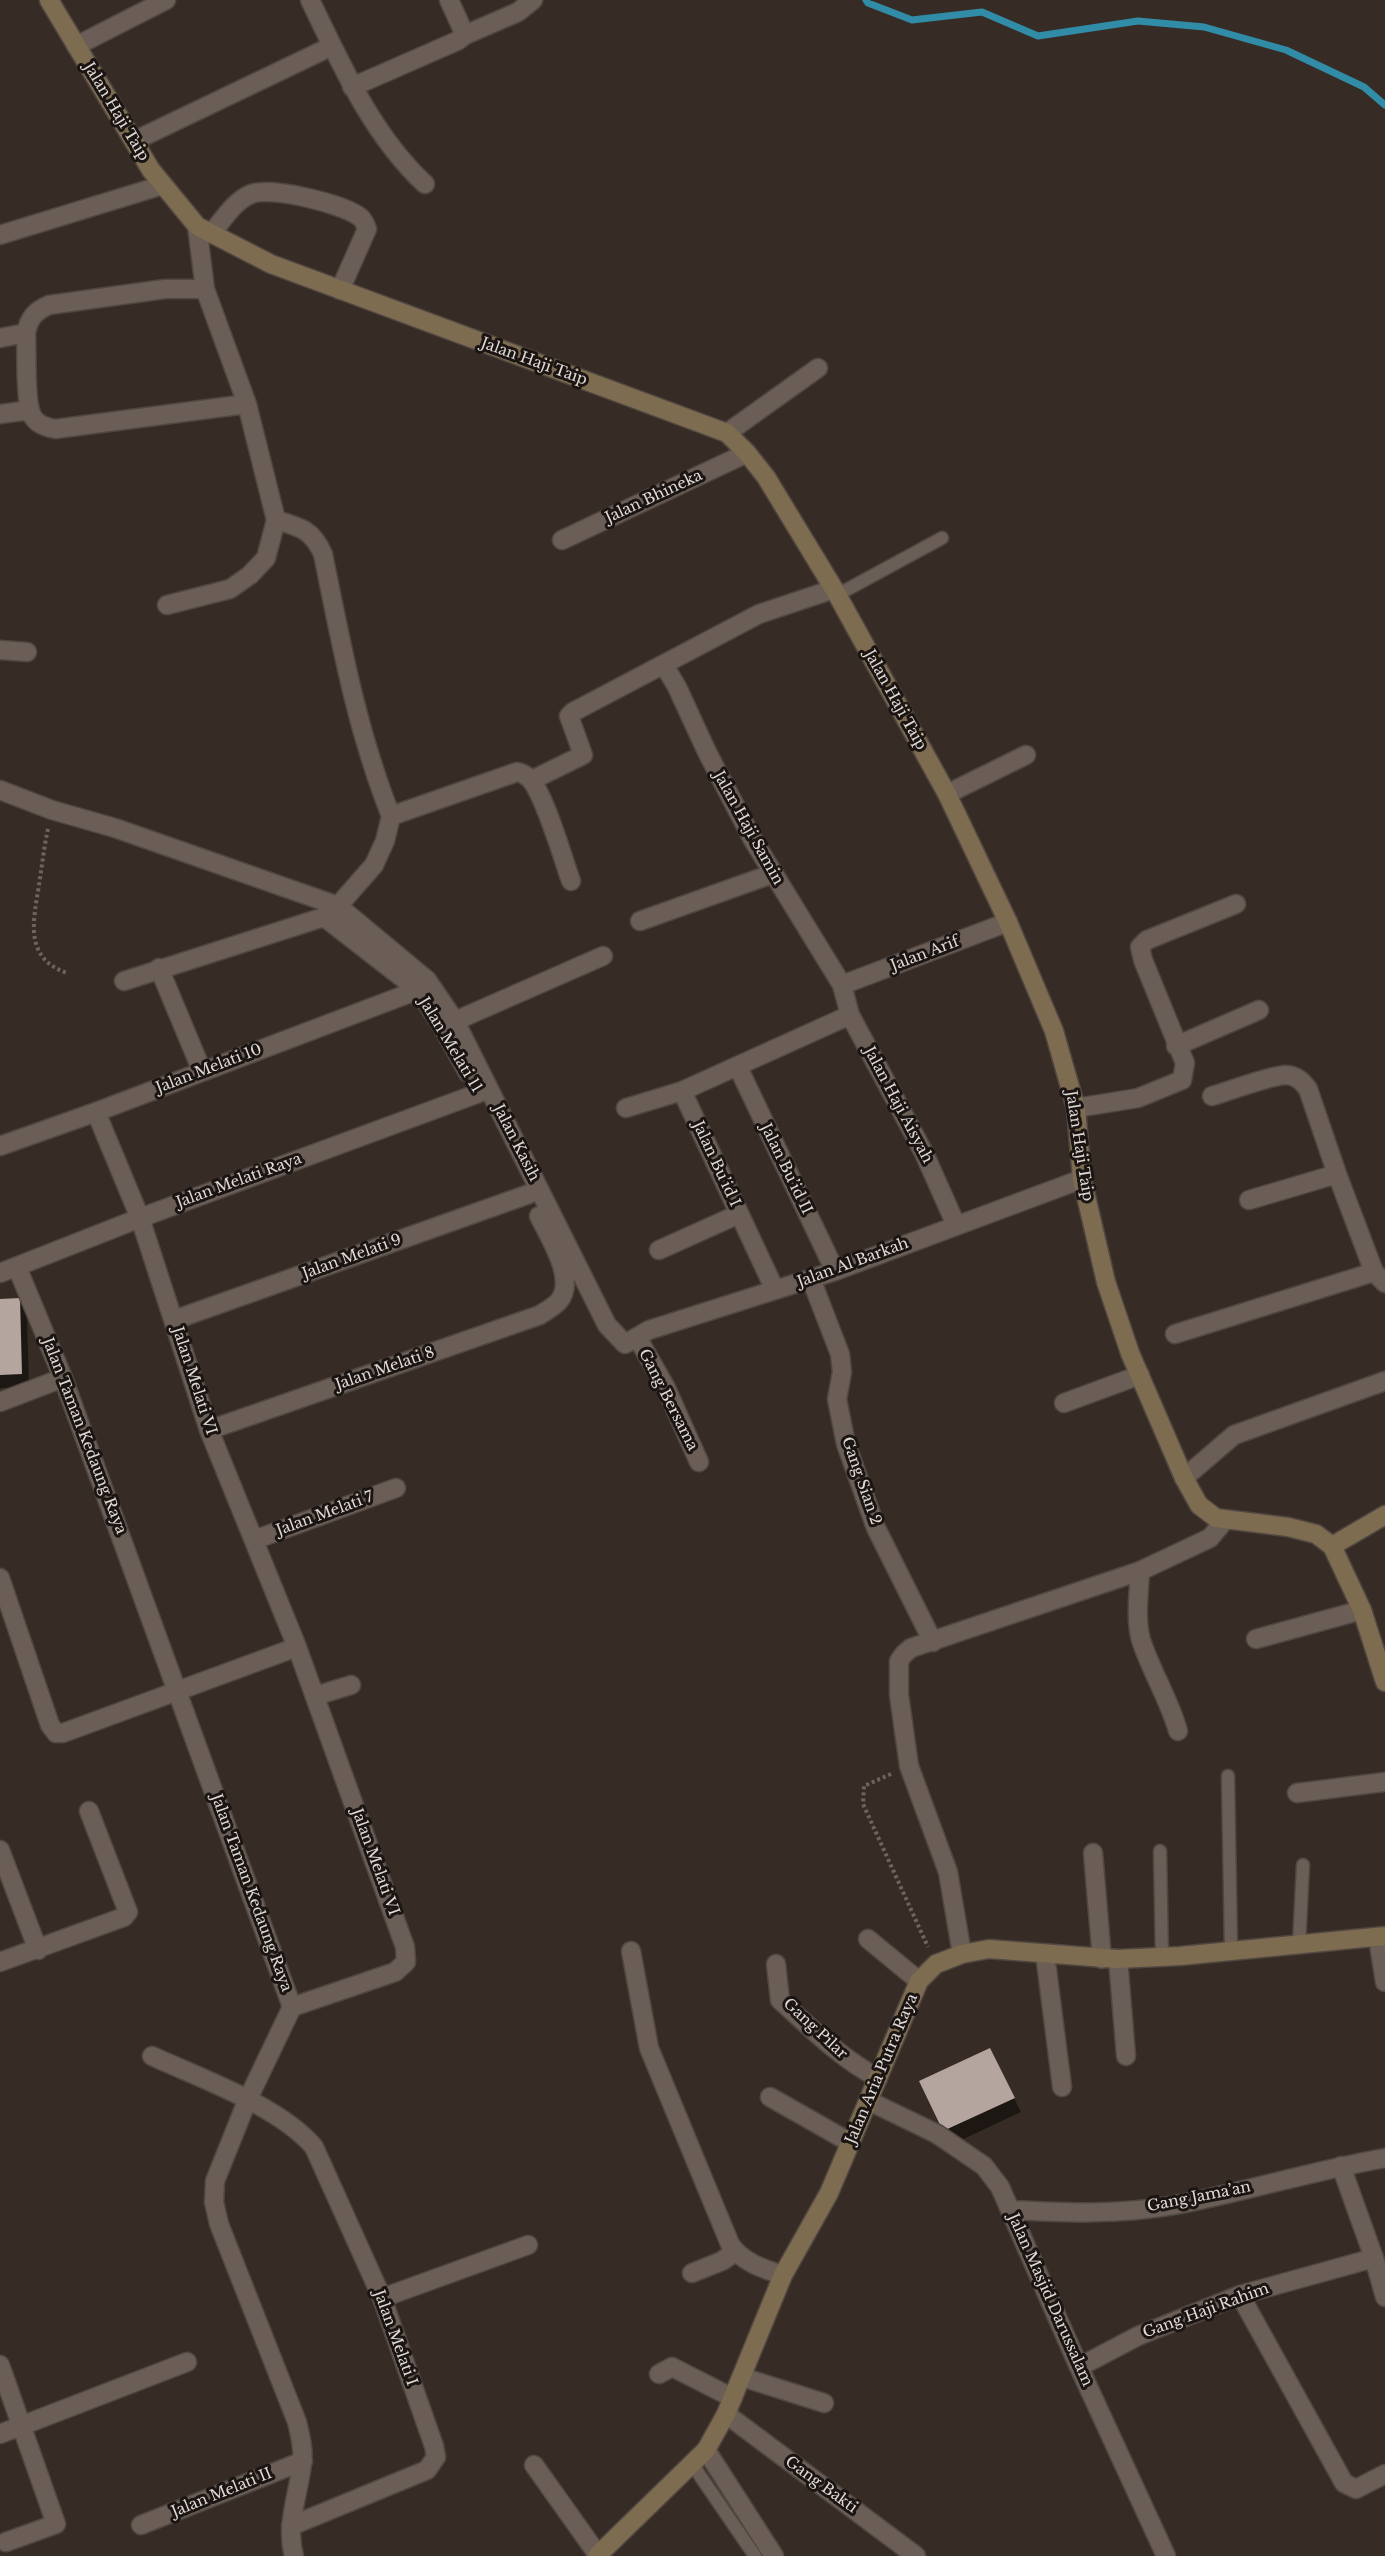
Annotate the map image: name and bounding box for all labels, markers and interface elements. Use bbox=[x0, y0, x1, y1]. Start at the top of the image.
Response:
street label: Jalan Haji Taip bbox=[79, 59, 153, 165]
street label: Jalan Haji Taip bbox=[478, 334, 590, 390]
street label: Jalan Bhineka bbox=[603, 467, 705, 527]
street label: Jalan Haji Taip bbox=[860, 647, 930, 753]
street label: Jalan Haji Samin bbox=[709, 768, 787, 888]
street label: Jalan Arif bbox=[888, 933, 962, 975]
street label: Jalan Melati 11 bbox=[415, 994, 485, 1096]
street label: Jalan Melati 10 bbox=[154, 1041, 264, 1097]
street label: Jalan Haji Aisyah bbox=[860, 1044, 936, 1166]
street label: Jalan Haji Taip bbox=[1061, 1089, 1097, 1203]
street label: Jalan Kasih bbox=[489, 1102, 543, 1184]
street label: Jalan Bu’id I bbox=[688, 1118, 744, 1210]
street label: Jalan Bu’id II bbox=[756, 1121, 816, 1217]
street label: Jalan Melati Raya bbox=[174, 1150, 304, 1212]
street label: Jalan Melati 9 bbox=[300, 1231, 404, 1283]
street label: Jalan Al Barkah bbox=[795, 1235, 911, 1291]
street label: Jalan Melati VI bbox=[168, 1325, 220, 1437]
street label: Jalan Taman Kedaung Raya bbox=[38, 1335, 130, 1537]
street label: Jalan Melati 8 bbox=[333, 1344, 437, 1394]
street label: Gang Bersama bbox=[635, 1346, 701, 1454]
street label: Gang Sian 2 bbox=[838, 1435, 884, 1527]
street label: Jalan Melati 7 bbox=[274, 1488, 376, 1540]
street label: Jalan Taman Kedaung Raya bbox=[207, 1792, 295, 1994]
street label: Jalan Melati VI bbox=[347, 1806, 403, 1918]
street label: Jalan Aria Putra Raya bbox=[842, 1991, 922, 2147]
street label: Gang Pilar bbox=[779, 1995, 851, 2063]
street label: Gang Jama’an bbox=[1146, 2178, 1252, 2216]
street label: Jalan Masjid Darussalam bbox=[1004, 2211, 1096, 2389]
street label: Gang Haji Rahim bbox=[1141, 2280, 1271, 2342]
street label: Jalan Melati I bbox=[369, 2288, 421, 2388]
street label: Gang Bakti bbox=[781, 2453, 861, 2517]
street label: Jalan Melati II bbox=[169, 2465, 275, 2521]

